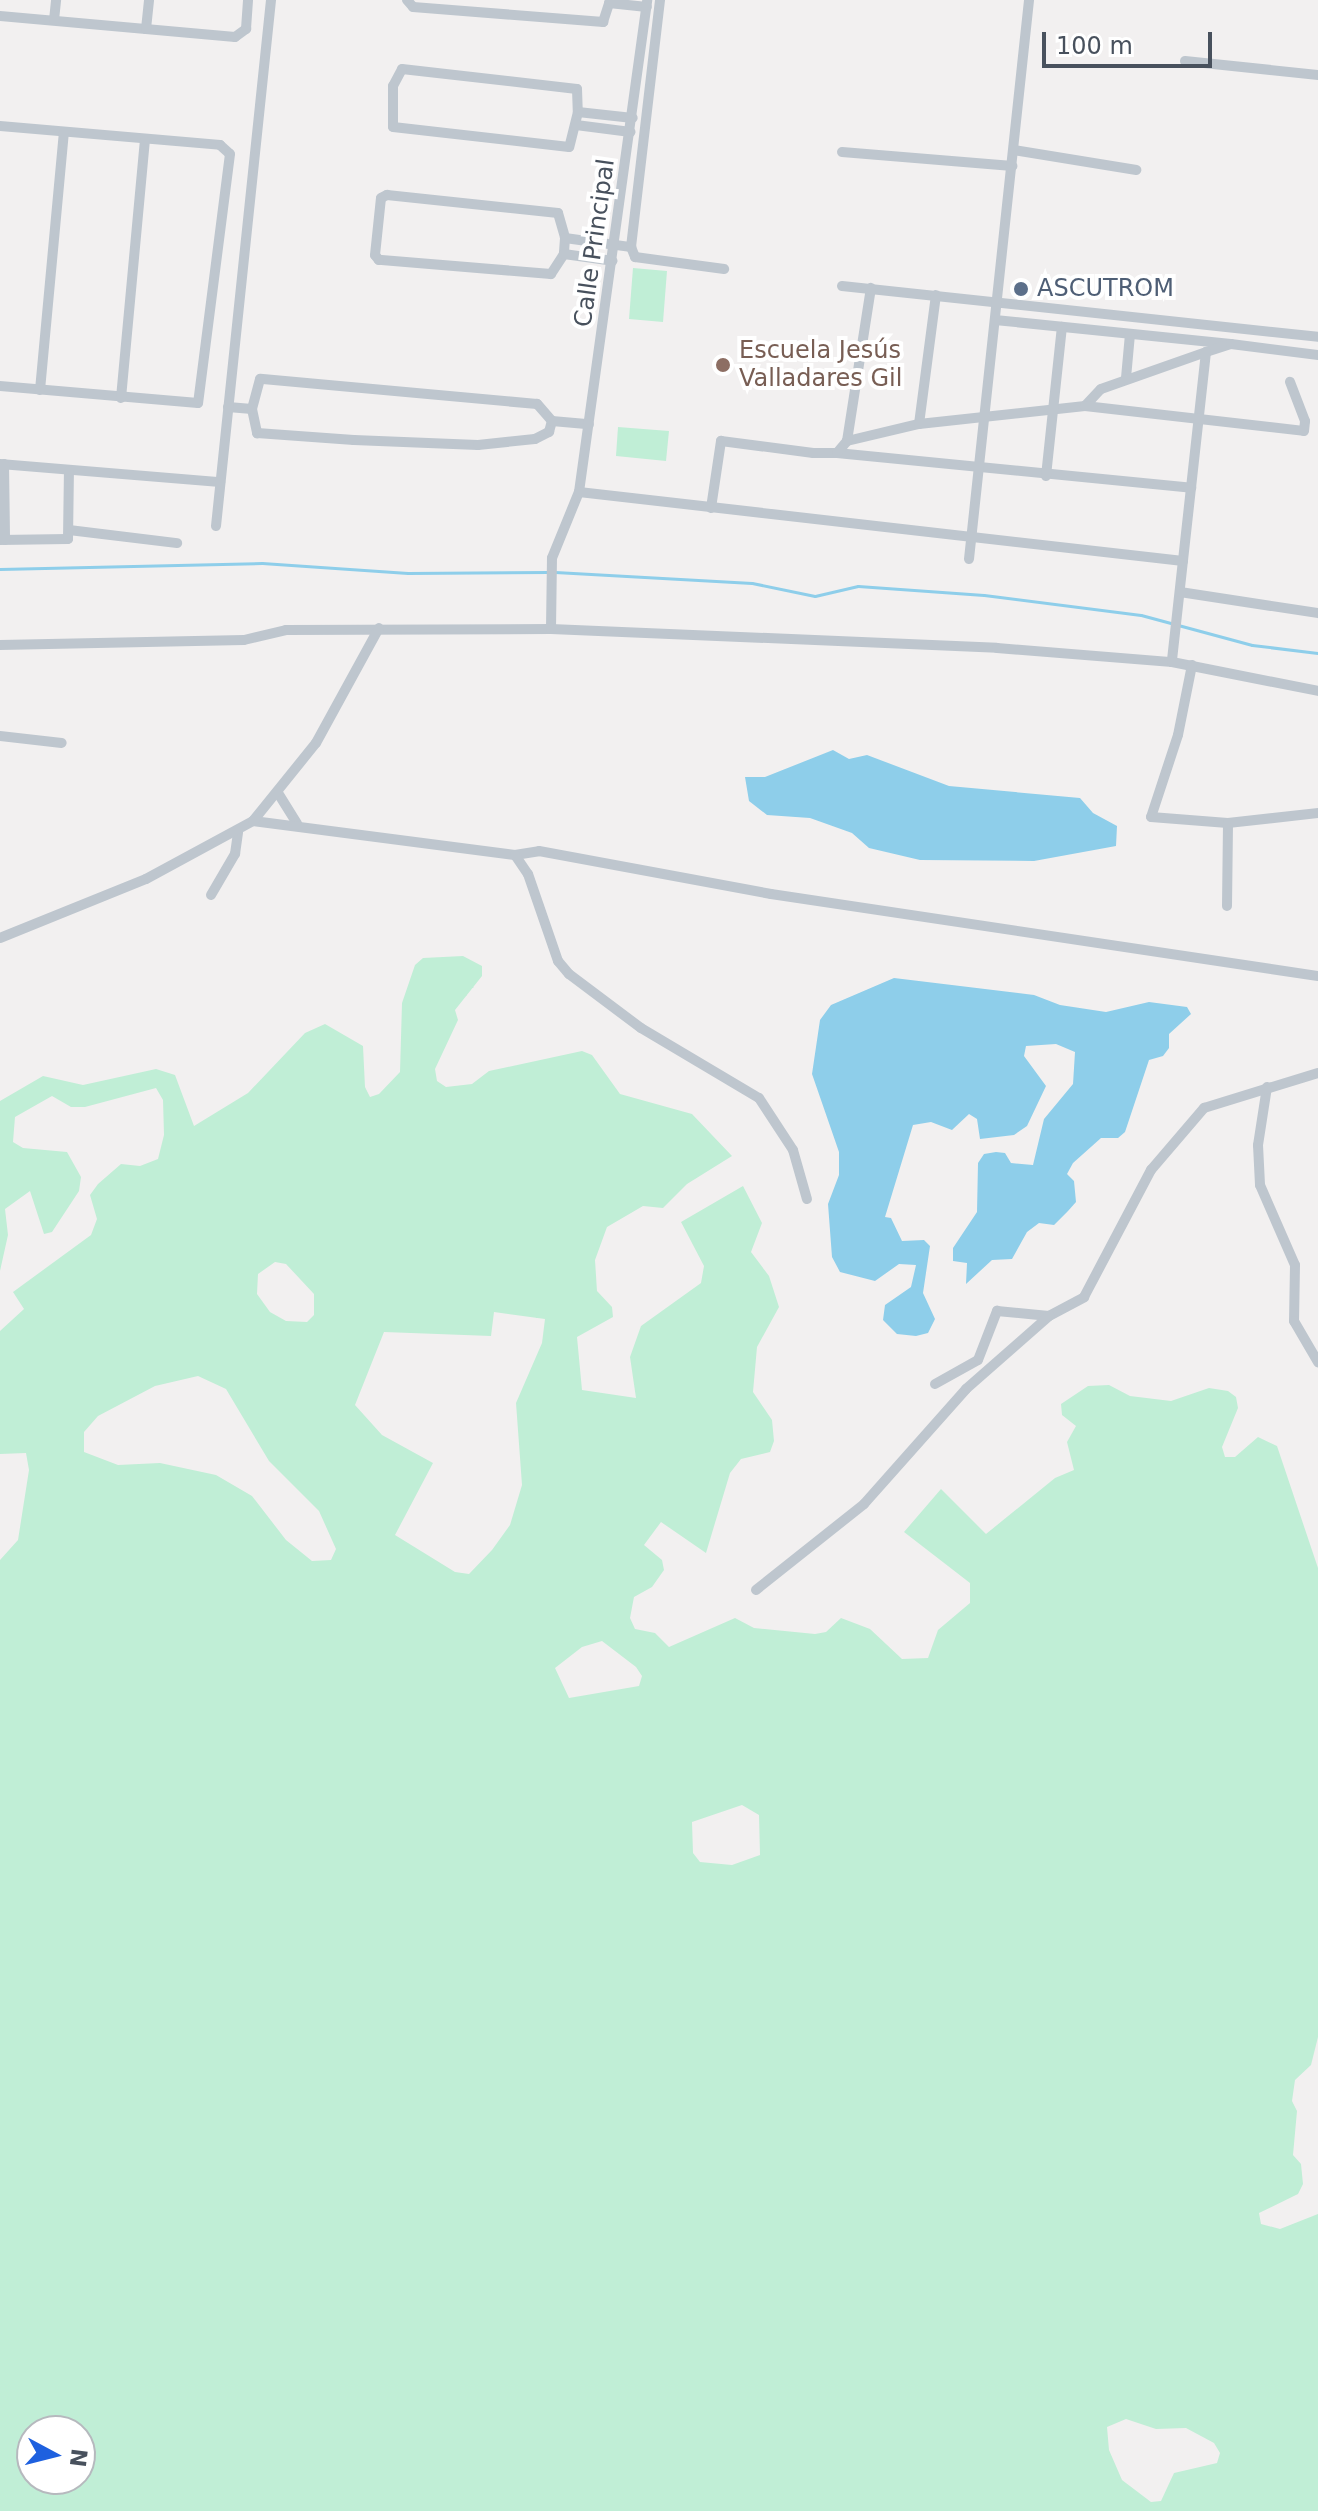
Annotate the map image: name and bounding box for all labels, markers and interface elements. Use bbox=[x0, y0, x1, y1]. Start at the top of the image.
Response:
scale bar bbox=[1046, 16, 1216, 66]
text: 100 m bbox=[1056, 32, 1133, 60]
street label: Calle Principal bbox=[569, 157, 621, 329]
place label: ASCUTROM bbox=[1037, 275, 1174, 303]
marker: ASCUTROM bbox=[1012, 280, 1030, 298]
place label: Escuela Jesús Valladares Gil bbox=[739, 337, 902, 393]
marker: Escuela Jesús Valladares Gil bbox=[714, 356, 732, 374]
north arrow bbox=[16, 2415, 96, 2495]
text: N bbox=[65, 2447, 92, 2468]

